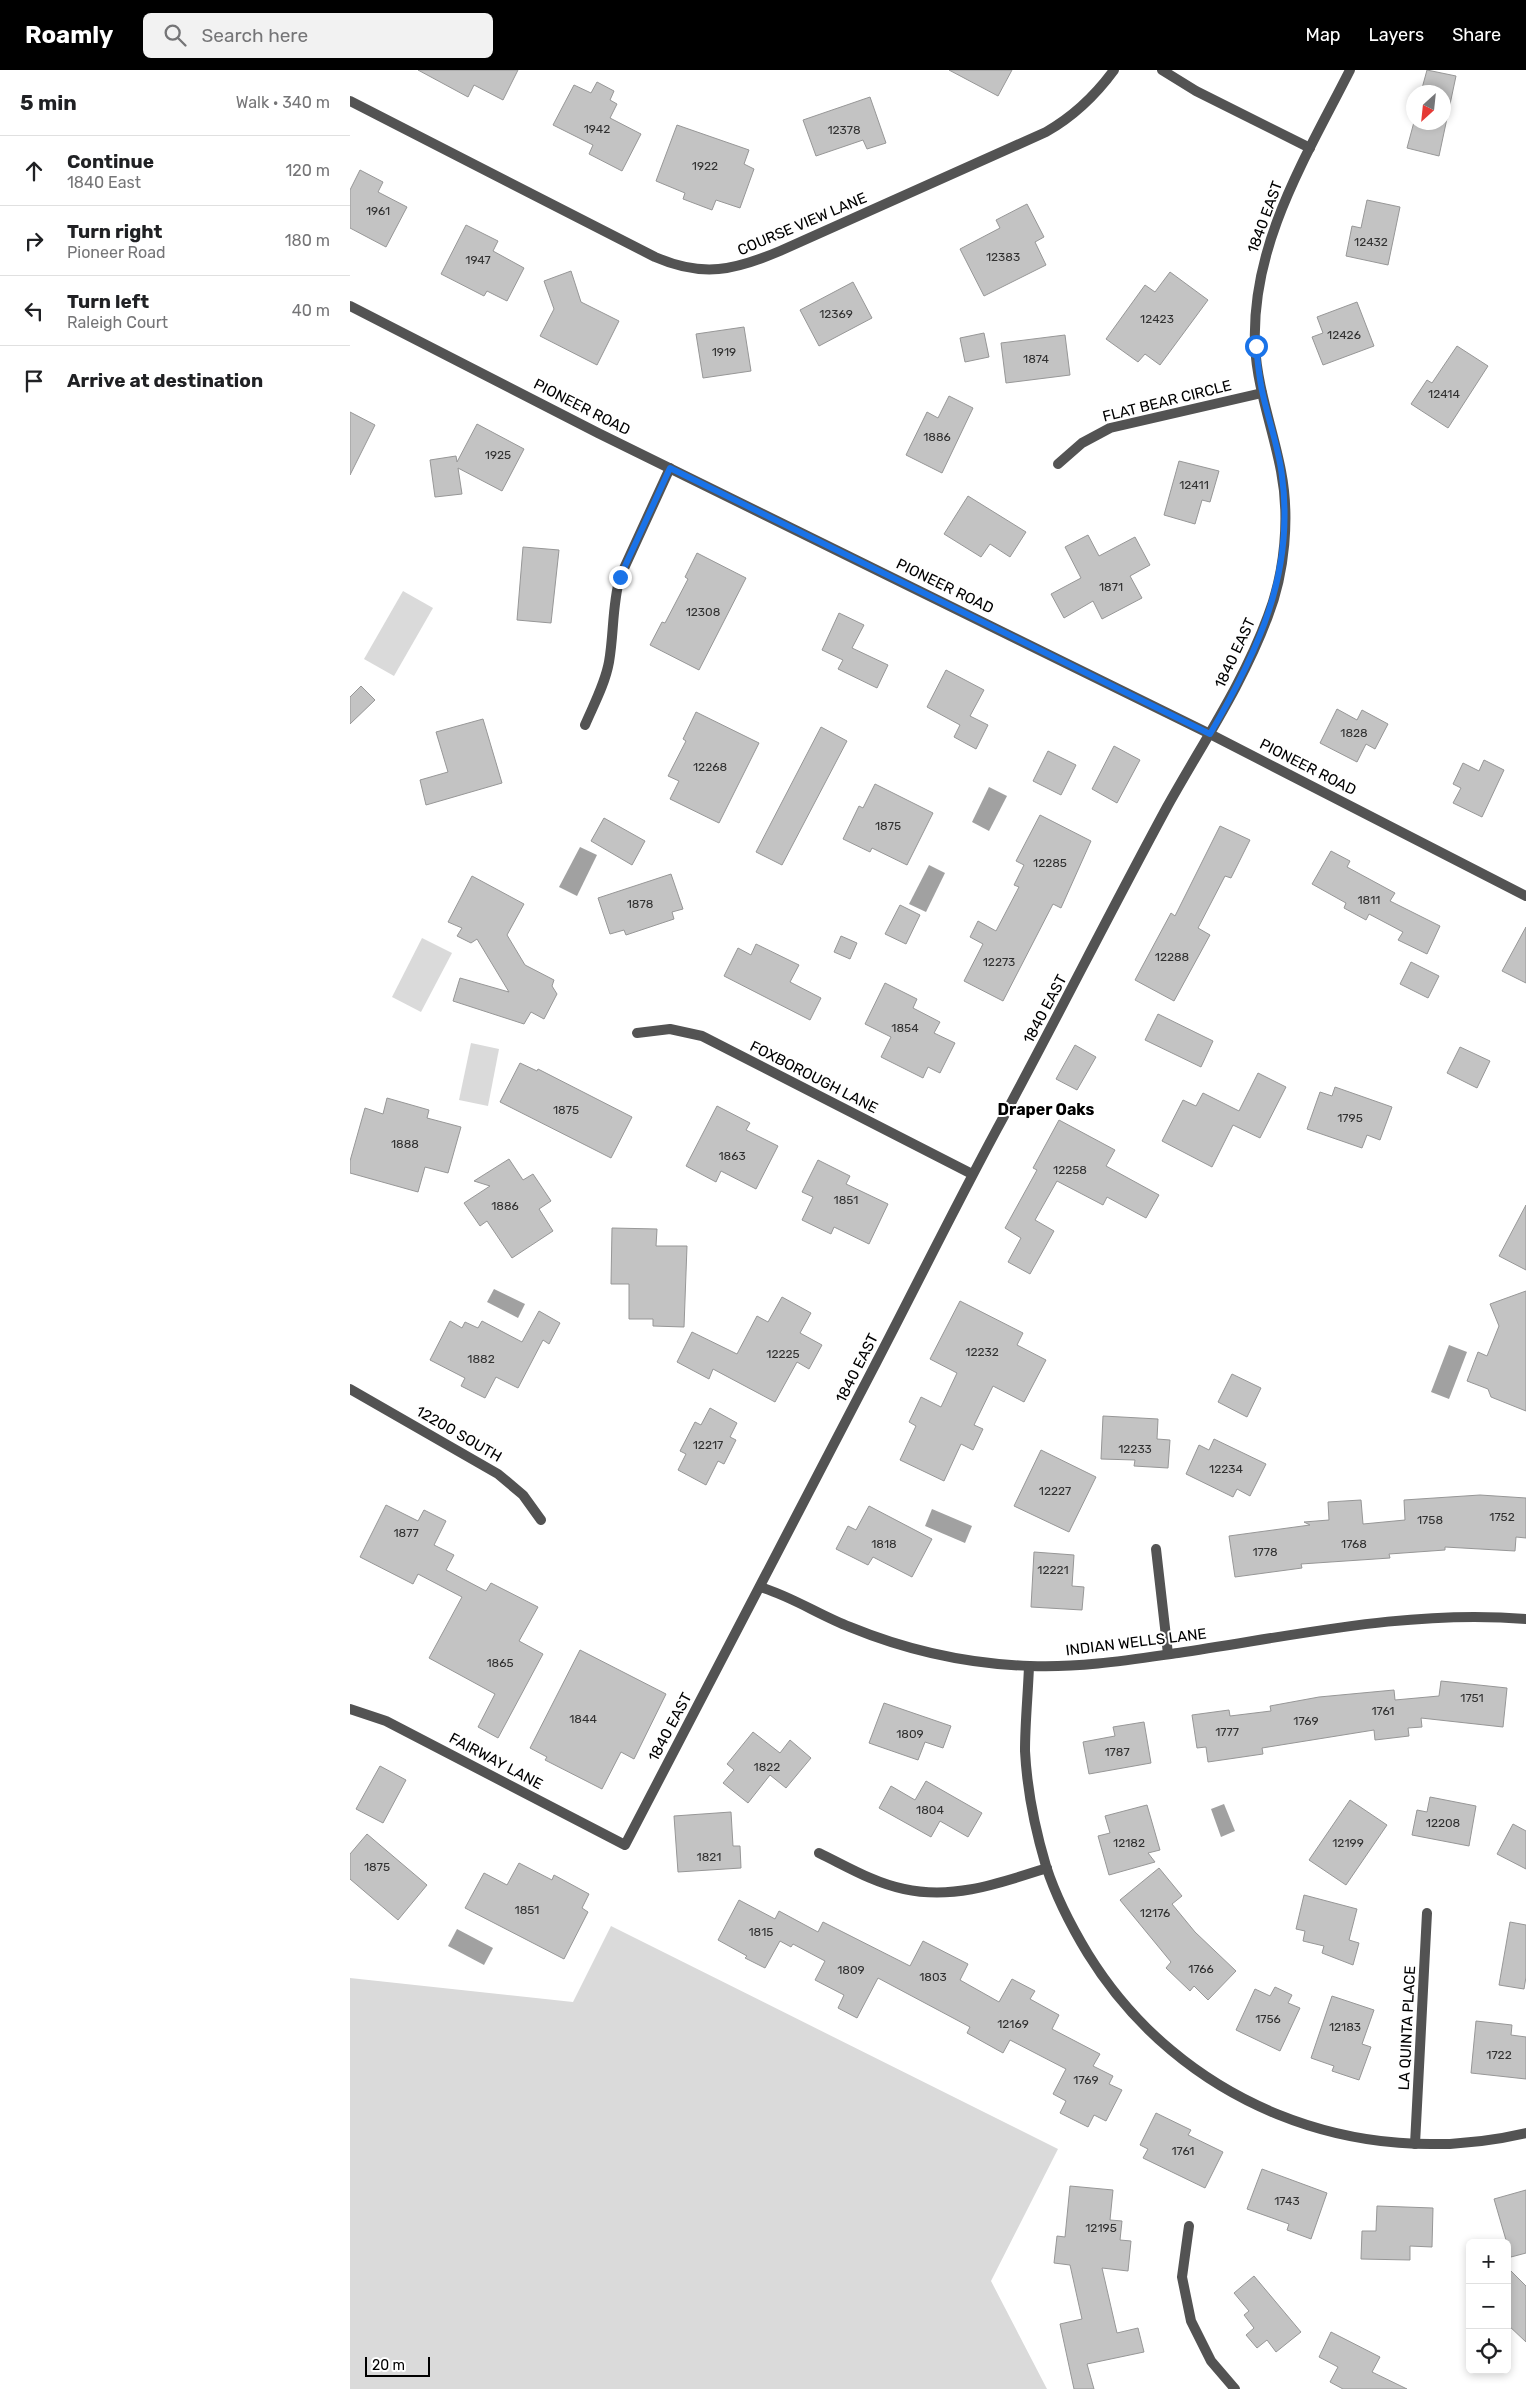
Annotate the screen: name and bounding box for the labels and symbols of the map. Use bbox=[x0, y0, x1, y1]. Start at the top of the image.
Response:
north arrow bbox=[1406, 85, 1451, 130]
house number: 1942 bbox=[584, 122, 610, 136]
house number: 12378 bbox=[827, 123, 861, 137]
house number: 1922 bbox=[692, 159, 718, 173]
street label: 1840 EAST bbox=[1244, 178, 1286, 255]
street label: COURSE VIEW LANE bbox=[735, 189, 869, 259]
house number: 1961 bbox=[366, 204, 390, 218]
house number: 12432 bbox=[1354, 235, 1388, 249]
house number: 12383 bbox=[986, 250, 1020, 264]
house number: 1947 bbox=[465, 253, 491, 267]
house number: 12369 bbox=[819, 307, 853, 321]
house number: 12423 bbox=[1140, 312, 1174, 326]
house number: 12426 bbox=[1327, 328, 1361, 342]
route start bbox=[1245, 335, 1268, 358]
house number: 1919 bbox=[712, 345, 736, 359]
house number: 1874 bbox=[1023, 352, 1050, 366]
street label: PIONEER ROAD bbox=[531, 375, 633, 439]
street label: FLAT BEAR CIRCLE bbox=[1101, 376, 1233, 426]
house number: 12414 bbox=[1428, 387, 1460, 401]
house number: 1886 bbox=[923, 430, 951, 444]
house number: 1925 bbox=[485, 448, 511, 462]
house number: 12411 bbox=[1179, 478, 1209, 492]
street label: PIONEER ROAD bbox=[893, 555, 997, 617]
route end bbox=[609, 566, 632, 589]
house number: 1871 bbox=[1099, 580, 1123, 594]
house number: 12308 bbox=[686, 605, 720, 619]
street label: 1840 EAST bbox=[1211, 615, 1259, 691]
house number: 1828 bbox=[1340, 726, 1368, 740]
street label: PIONEER ROAD bbox=[1257, 735, 1359, 799]
house number: 12268 bbox=[693, 760, 727, 774]
house number: 1875 bbox=[875, 819, 901, 833]
house number: 12285 bbox=[1033, 856, 1067, 870]
house number: 1811 bbox=[1357, 893, 1381, 907]
house number: 1878 bbox=[627, 897, 653, 911]
house number: 12288 bbox=[1155, 950, 1189, 964]
house number: 12273 bbox=[983, 955, 1015, 969]
street label: 1840 EAST bbox=[1019, 971, 1071, 1047]
house number: 1854 bbox=[891, 1021, 919, 1035]
street label: FOXBOROUGH LANE bbox=[747, 1037, 881, 1117]
district label: Draper Oaks bbox=[998, 1100, 1095, 1119]
house number: 1875 bbox=[553, 1103, 579, 1117]
house number: 1795 bbox=[1337, 1111, 1363, 1125]
house number: 1888 bbox=[391, 1137, 419, 1151]
house number: 1863 bbox=[718, 1149, 746, 1163]
house number: 12258 bbox=[1053, 1163, 1087, 1177]
house number: 1851 bbox=[834, 1193, 858, 1207]
house number: 1886 bbox=[491, 1199, 519, 1213]
street label: 1840 EAST bbox=[832, 1330, 882, 1406]
house number: 12232 bbox=[965, 1345, 999, 1359]
house number: 12225 bbox=[766, 1347, 800, 1361]
house number: 1882 bbox=[467, 1352, 495, 1366]
street label: 12200 SOUTH bbox=[413, 1402, 505, 1466]
house number: 12217 bbox=[693, 1438, 723, 1452]
house number: 12233 bbox=[1118, 1442, 1152, 1456]
house number: 12234 bbox=[1209, 1462, 1243, 1476]
house number: 12227 bbox=[1039, 1484, 1071, 1498]
house number: 1752 bbox=[1489, 1510, 1515, 1524]
house number: 1758 bbox=[1417, 1513, 1443, 1527]
house number: 1877 bbox=[393, 1526, 419, 1540]
house number: 1818 bbox=[871, 1537, 897, 1551]
house number: 1768 bbox=[1341, 1537, 1367, 1551]
house number: 1778 bbox=[1252, 1545, 1278, 1559]
house number: 12221 bbox=[1037, 1563, 1069, 1577]
street label: INDIAN WELLS LANE bbox=[1064, 1624, 1208, 1660]
house number: 1865 bbox=[486, 1656, 514, 1670]
street label: 1840 EAST bbox=[644, 1689, 696, 1765]
house number: 1751 bbox=[1460, 1691, 1484, 1705]
house number: 1761 bbox=[1371, 1704, 1395, 1718]
house number: 1844 bbox=[569, 1712, 597, 1726]
house number: 1769 bbox=[1293, 1714, 1319, 1728]
house number: 1777 bbox=[1215, 1725, 1239, 1739]
house number: 1809 bbox=[896, 1727, 924, 1741]
street label: FAIRWAY LANE bbox=[446, 1729, 546, 1793]
house number: 1787 bbox=[1104, 1745, 1130, 1759]
house number: 1822 bbox=[754, 1760, 780, 1774]
house number: 1804 bbox=[916, 1803, 944, 1817]
house number: 12208 bbox=[1426, 1816, 1460, 1830]
house number: 12182 bbox=[1113, 1836, 1145, 1850]
house number: 12199 bbox=[1332, 1836, 1364, 1850]
house number: 1821 bbox=[697, 1850, 721, 1864]
house number: 1875 bbox=[364, 1860, 390, 1874]
house number: 1851 bbox=[515, 1903, 539, 1917]
house number: 12176 bbox=[1140, 1906, 1170, 1920]
house number: 1815 bbox=[748, 1925, 774, 1939]
house number: 1766 bbox=[1188, 1962, 1214, 1976]
house number: 1809 bbox=[837, 1963, 865, 1977]
street label: LA QUINTA PLACE bbox=[1395, 1965, 1419, 2091]
house number: 1803 bbox=[919, 1970, 947, 1984]
house number: 1756 bbox=[1255, 2012, 1281, 2026]
house number: 12169 bbox=[997, 2017, 1029, 2031]
house number: 12183 bbox=[1329, 2020, 1361, 2034]
house number: 1722 bbox=[1486, 2048, 1512, 2062]
house number: 1769 bbox=[1073, 2073, 1099, 2087]
house number: 1761 bbox=[1171, 2144, 1195, 2158]
house number: 1743 bbox=[1274, 2194, 1300, 2208]
house number: 12195 bbox=[1085, 2221, 1117, 2235]
scale bar bbox=[365, 2354, 430, 2377]

